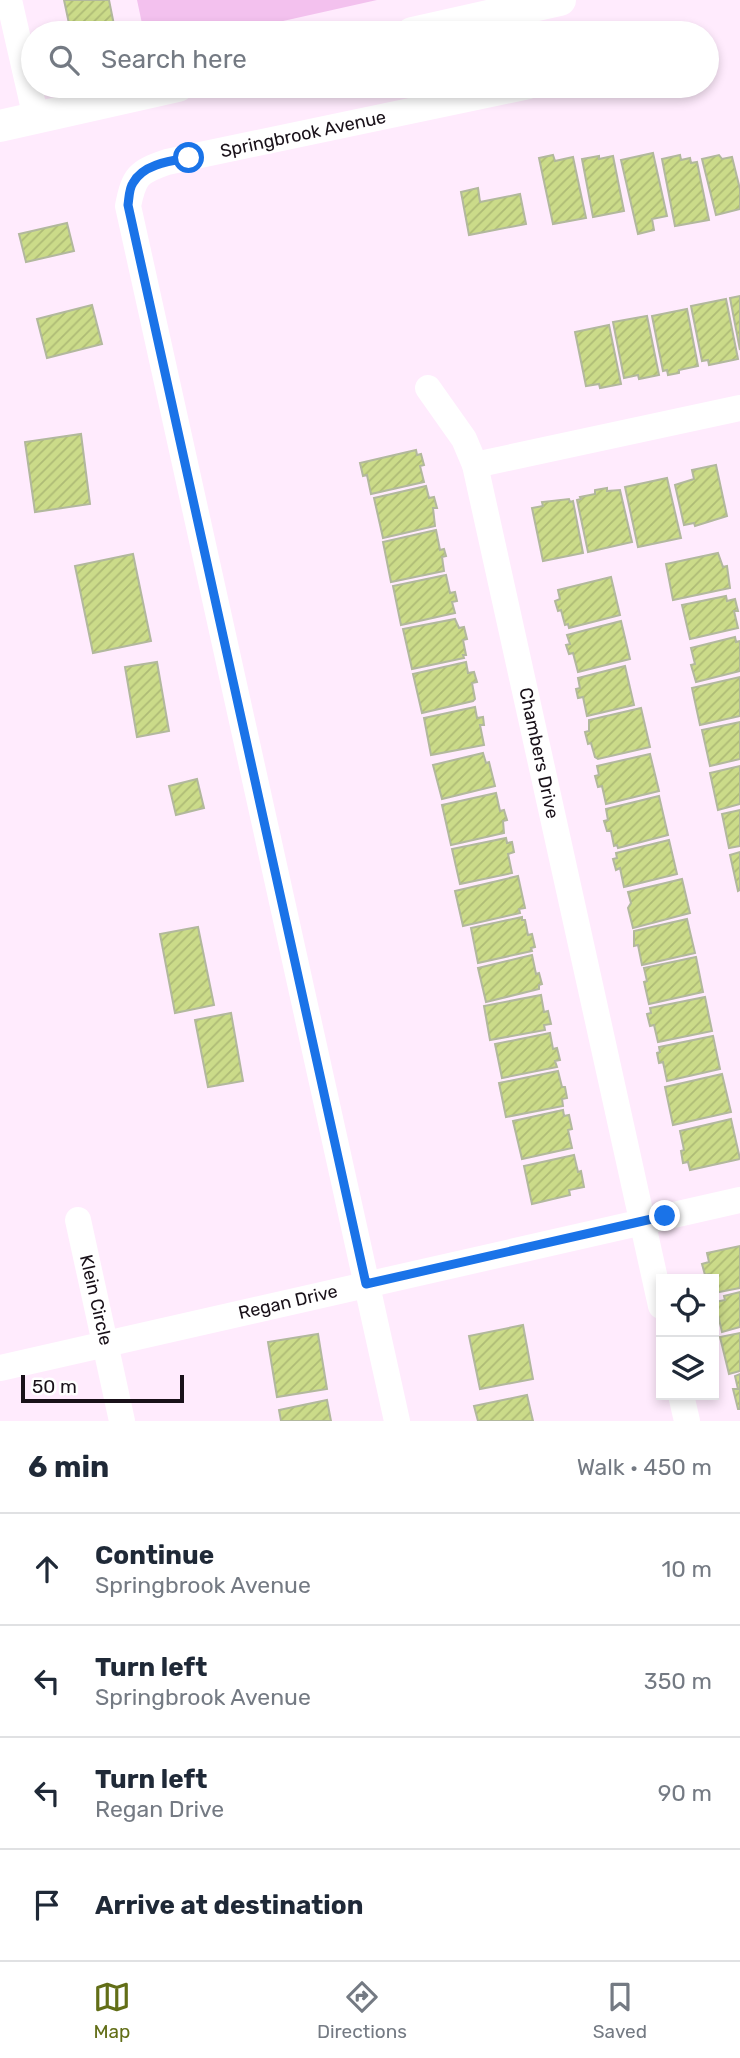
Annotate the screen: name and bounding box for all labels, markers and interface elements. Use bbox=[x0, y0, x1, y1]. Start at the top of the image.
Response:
search box bbox=[21, 21, 719, 98]
icon: search bbox=[45, 41, 83, 79]
text: Search here bbox=[101, 44, 247, 75]
street label: Springbrook Avenue bbox=[218, 106, 388, 162]
route start bbox=[173, 142, 204, 173]
street label: Chambers Drive bbox=[514, 685, 564, 821]
route end bbox=[649, 1200, 680, 1231]
street label: Klein Circle bbox=[75, 1253, 117, 1347]
map controls bbox=[656, 1274, 719, 1400]
button: locate bbox=[656, 1274, 719, 1337]
street label: Regan Drive bbox=[236, 1280, 340, 1324]
button: layers bbox=[656, 1337, 719, 1400]
scale bar bbox=[21, 1372, 184, 1404]
text: 50 m bbox=[32, 1375, 77, 1398]
text: 6 min bbox=[28, 1449, 109, 1485]
text: Walk · 450 m bbox=[577, 1453, 712, 1481]
text: Continue bbox=[95, 1540, 214, 1571]
icon: ahead bbox=[28, 1550, 66, 1588]
text: 10 m bbox=[661, 1555, 712, 1583]
text: Springbrook Avenue bbox=[95, 1571, 311, 1599]
text: Turn left bbox=[95, 1652, 207, 1683]
icon: left bbox=[28, 1662, 66, 1700]
text: 350 m bbox=[644, 1667, 712, 1695]
text: Springbrook Avenue bbox=[95, 1683, 311, 1711]
text: Turn left bbox=[95, 1764, 207, 1795]
icon: left bbox=[28, 1774, 66, 1812]
text: 90 m bbox=[658, 1779, 712, 1807]
text: Regan Drive bbox=[95, 1795, 224, 1823]
icon: arrive bbox=[28, 1886, 66, 1924]
text: Arrive at destination bbox=[95, 1890, 363, 1921]
tab: Map bbox=[93, 1978, 131, 2043]
tab: Directions bbox=[317, 1978, 407, 2043]
tab: Saved bbox=[593, 1978, 647, 2043]

